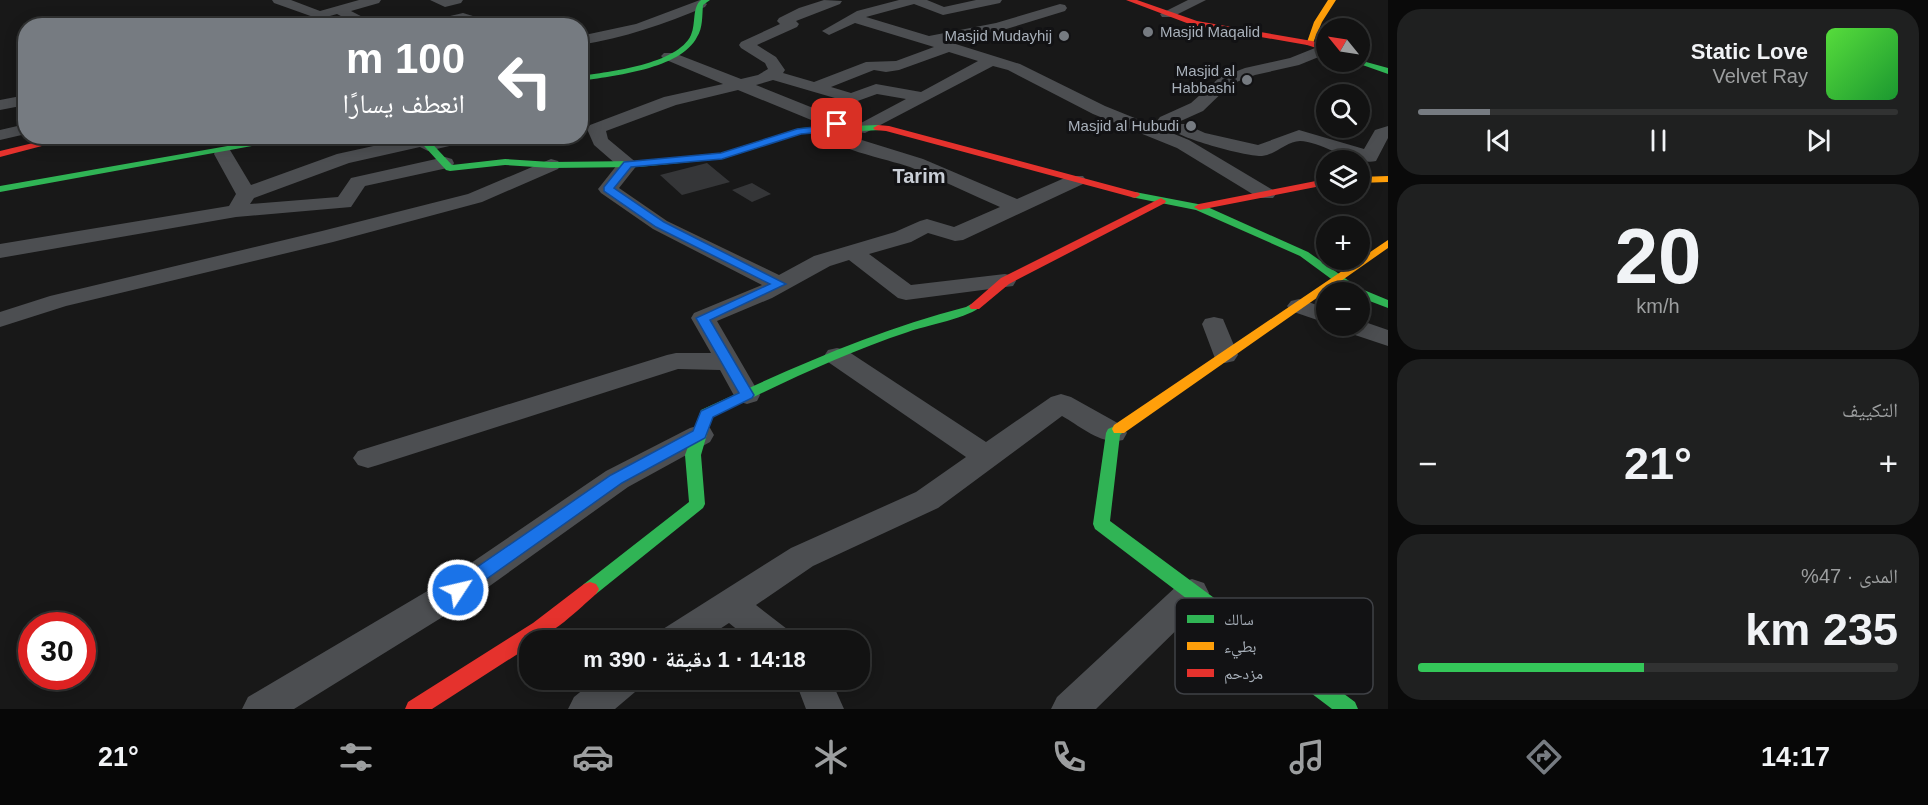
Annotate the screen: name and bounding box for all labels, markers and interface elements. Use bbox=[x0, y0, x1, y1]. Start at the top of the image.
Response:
north arrow bbox=[1316, 18, 1370, 72]
map controls bbox=[1316, 18, 1370, 336]
place label: Masjid Maqalid bbox=[1160, 23, 1260, 40]
marker: Masjid Maqalid bbox=[1141, 25, 1155, 39]
place label: Masjid Mudayhij bbox=[944, 27, 1052, 44]
marker: Masjid Mudayhij bbox=[1057, 29, 1071, 43]
text: 100 m bbox=[346, 35, 465, 82]
text: Static Love bbox=[1691, 39, 1808, 64]
icon: left bbox=[486, 42, 564, 120]
place label: Masjid al Habbashi bbox=[1172, 62, 1235, 96]
text: Velvet Ray bbox=[1712, 65, 1808, 87]
marker: Masjid al Habbashi bbox=[1240, 73, 1254, 87]
button: search bbox=[1316, 84, 1370, 138]
text: انعطف يسارًا bbox=[343, 89, 465, 119]
pin bbox=[811, 98, 862, 149]
icon: arrive bbox=[820, 107, 853, 140]
place label: Masjid al Hubudi bbox=[1068, 117, 1179, 134]
marker: Masjid al Hubudi bbox=[1184, 119, 1198, 133]
icon: previous bbox=[1482, 124, 1515, 157]
icon: pause bbox=[1642, 124, 1675, 157]
icon: next bbox=[1802, 124, 1835, 157]
button: layers bbox=[1316, 150, 1370, 204]
district label: Tarim bbox=[893, 165, 945, 187]
text: 20 bbox=[1615, 212, 1701, 300]
button: + bbox=[1316, 216, 1370, 270]
button: − bbox=[1316, 282, 1370, 336]
text: km/h bbox=[1636, 295, 1680, 317]
text: التكييف bbox=[1842, 399, 1898, 421]
text: 21° bbox=[1624, 438, 1692, 489]
text: − bbox=[1418, 445, 1437, 482]
text: + bbox=[1879, 445, 1898, 482]
position arrow bbox=[426, 558, 490, 622]
text: المدى · 47% bbox=[1801, 565, 1898, 587]
legend bbox=[1175, 598, 1373, 694]
text: 235 km bbox=[1745, 604, 1898, 655]
text: سالك bbox=[1224, 611, 1254, 628]
speed limit sign: 30 bbox=[18, 612, 96, 690]
text: بطيء bbox=[1224, 638, 1256, 659]
text: 14:18 · 1 دقيقة · 390 m bbox=[583, 647, 806, 672]
text: مزدحم bbox=[1224, 665, 1263, 684]
icon: filters bbox=[335, 736, 377, 778]
icon: car bbox=[572, 736, 614, 778]
icon: climate bbox=[810, 736, 852, 778]
icon: phone bbox=[1048, 736, 1090, 778]
icon: music bbox=[1286, 736, 1328, 778]
icon: directions bbox=[1523, 736, 1565, 778]
text: 21° bbox=[98, 742, 139, 772]
text: 14:17 bbox=[1761, 742, 1830, 772]

